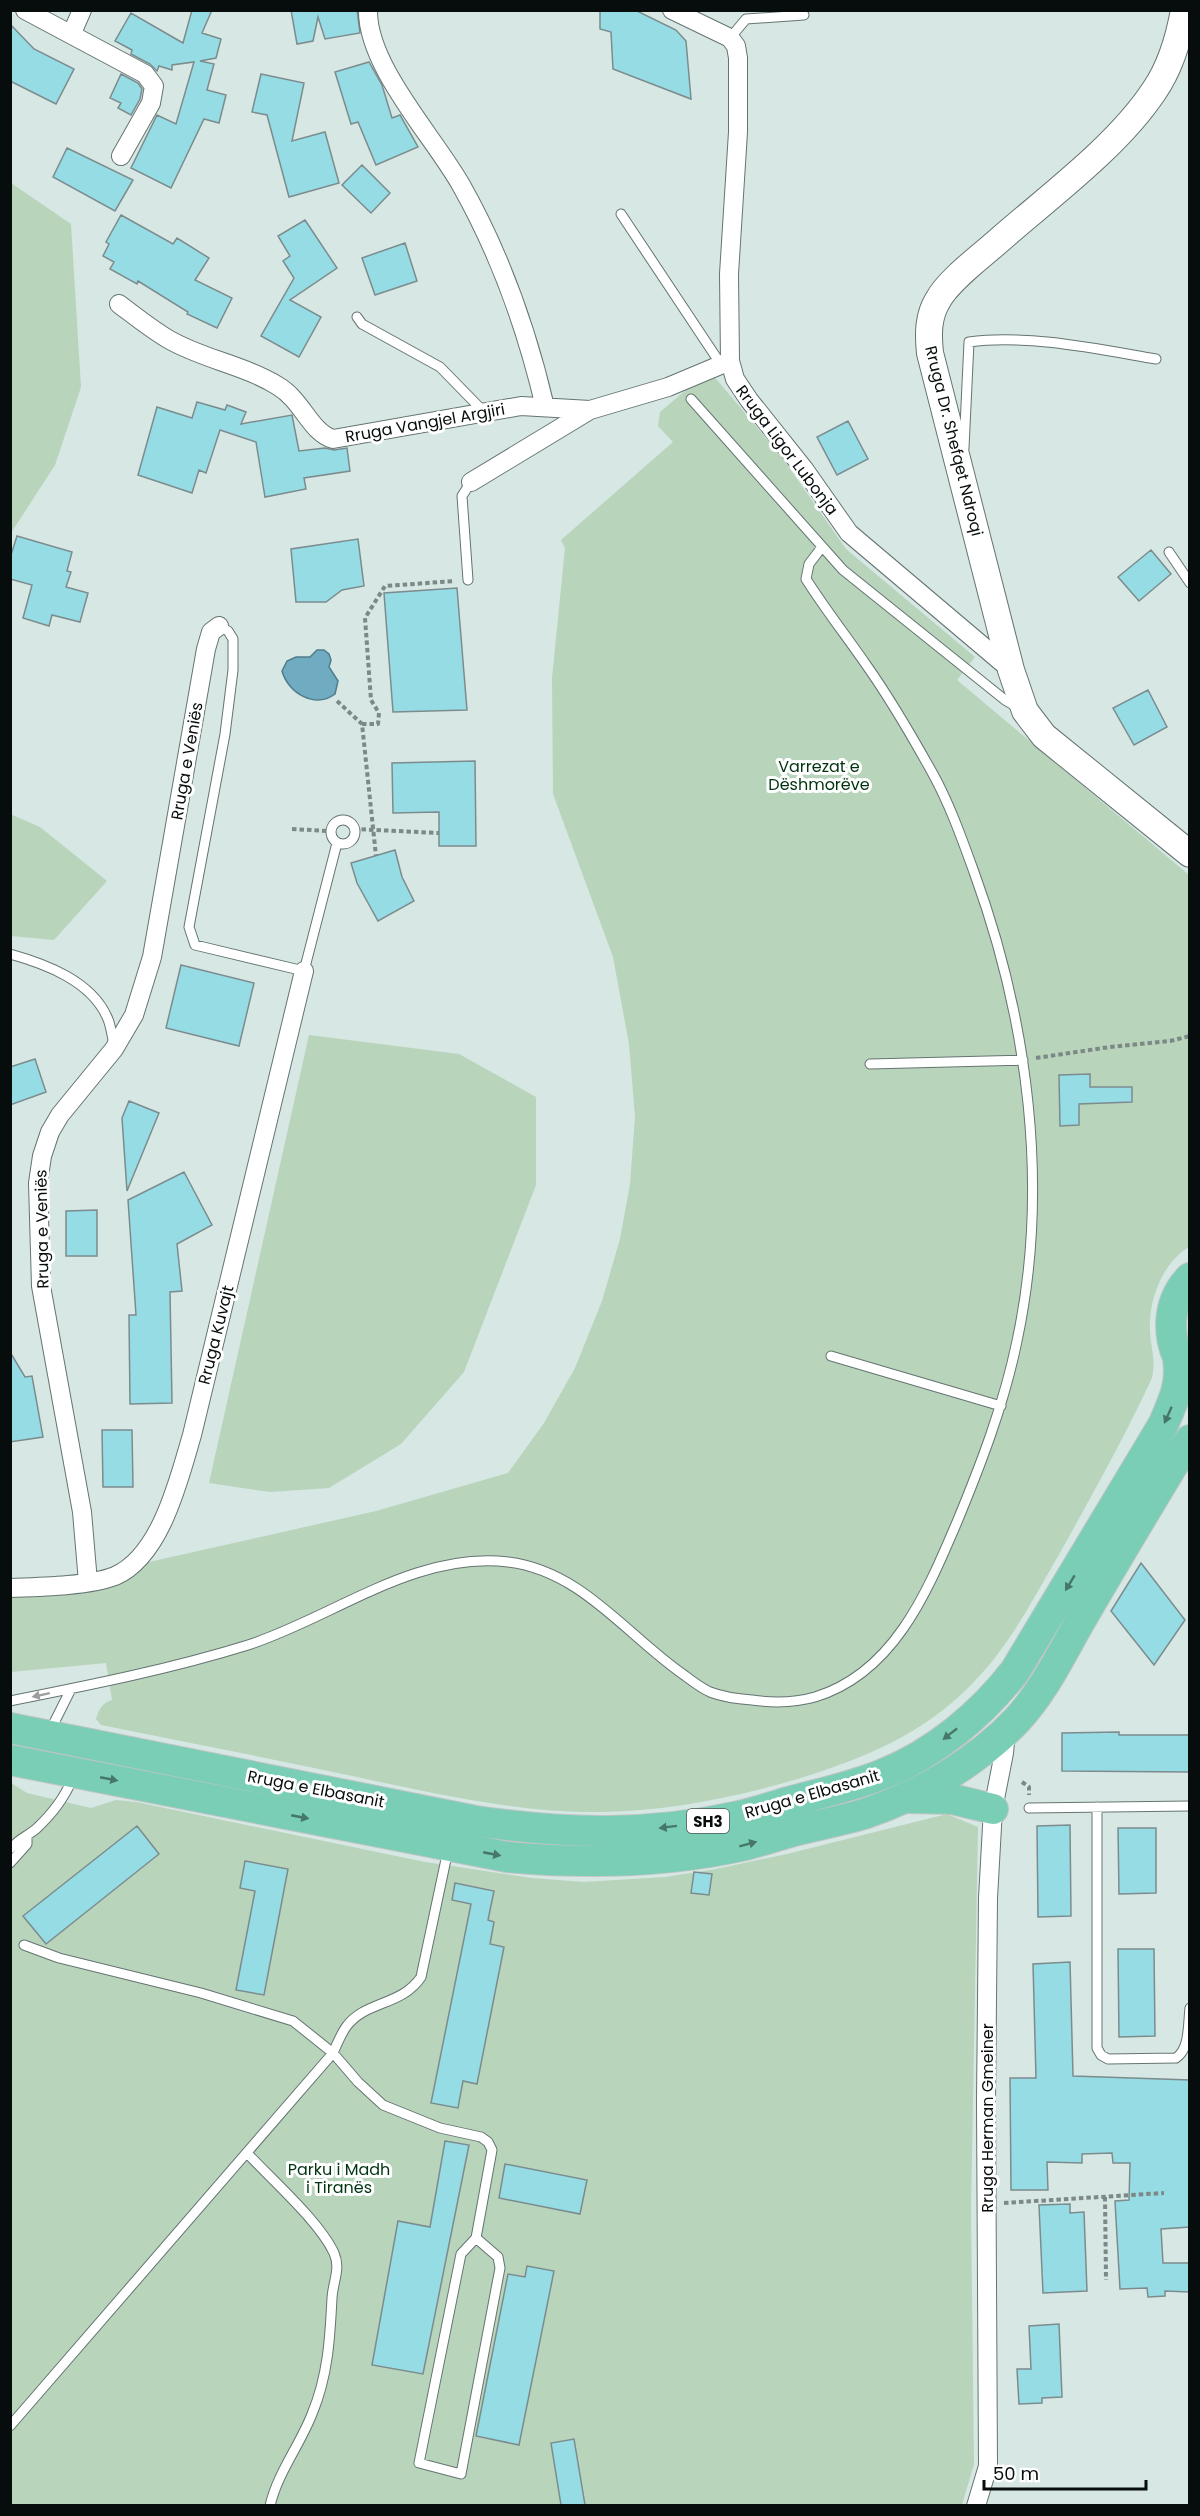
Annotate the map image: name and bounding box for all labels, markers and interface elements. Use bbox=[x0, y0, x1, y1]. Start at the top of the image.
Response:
street label: Rruga Dr. Shefqet Ndroqi bbox=[919, 343, 989, 539]
street label: Rruga Ligor Lubonja bbox=[731, 380, 843, 520]
street label: Rruga Vangjel Argjiri bbox=[343, 398, 507, 448]
street label: Rruga e Veniës bbox=[165, 700, 209, 822]
park label: Varrezat e Dëshmorëve bbox=[768, 755, 870, 796]
street label: Rruga e Veniës bbox=[29, 1169, 55, 1289]
street label: Rruga Kuvajt bbox=[193, 1283, 239, 1387]
one-way arrow bbox=[1163, 1406, 1173, 1424]
one-way arrow bbox=[1064, 1575, 1075, 1591]
one-way arrow bbox=[31, 1691, 50, 1700]
one-way arrow bbox=[942, 1728, 957, 1740]
street label: Rruga e Elbasanit bbox=[246, 1764, 387, 1814]
street label: Rruga e Elbasanit bbox=[742, 1764, 882, 1824]
one-way arrow bbox=[100, 1775, 119, 1784]
road number: SH3 bbox=[687, 1809, 729, 1833]
one-way arrow bbox=[291, 1813, 310, 1822]
one-way arrow bbox=[658, 1822, 677, 1832]
one-way arrow bbox=[739, 1838, 757, 1848]
one-way arrow bbox=[483, 1850, 502, 1859]
street label: Rruga Herman Gmeiner bbox=[976, 2023, 999, 2213]
park label: Parku i Madh i Tiranës bbox=[288, 2158, 390, 2199]
scale bar bbox=[984, 2453, 1146, 2491]
text: 50 m bbox=[993, 2461, 1039, 2486]

